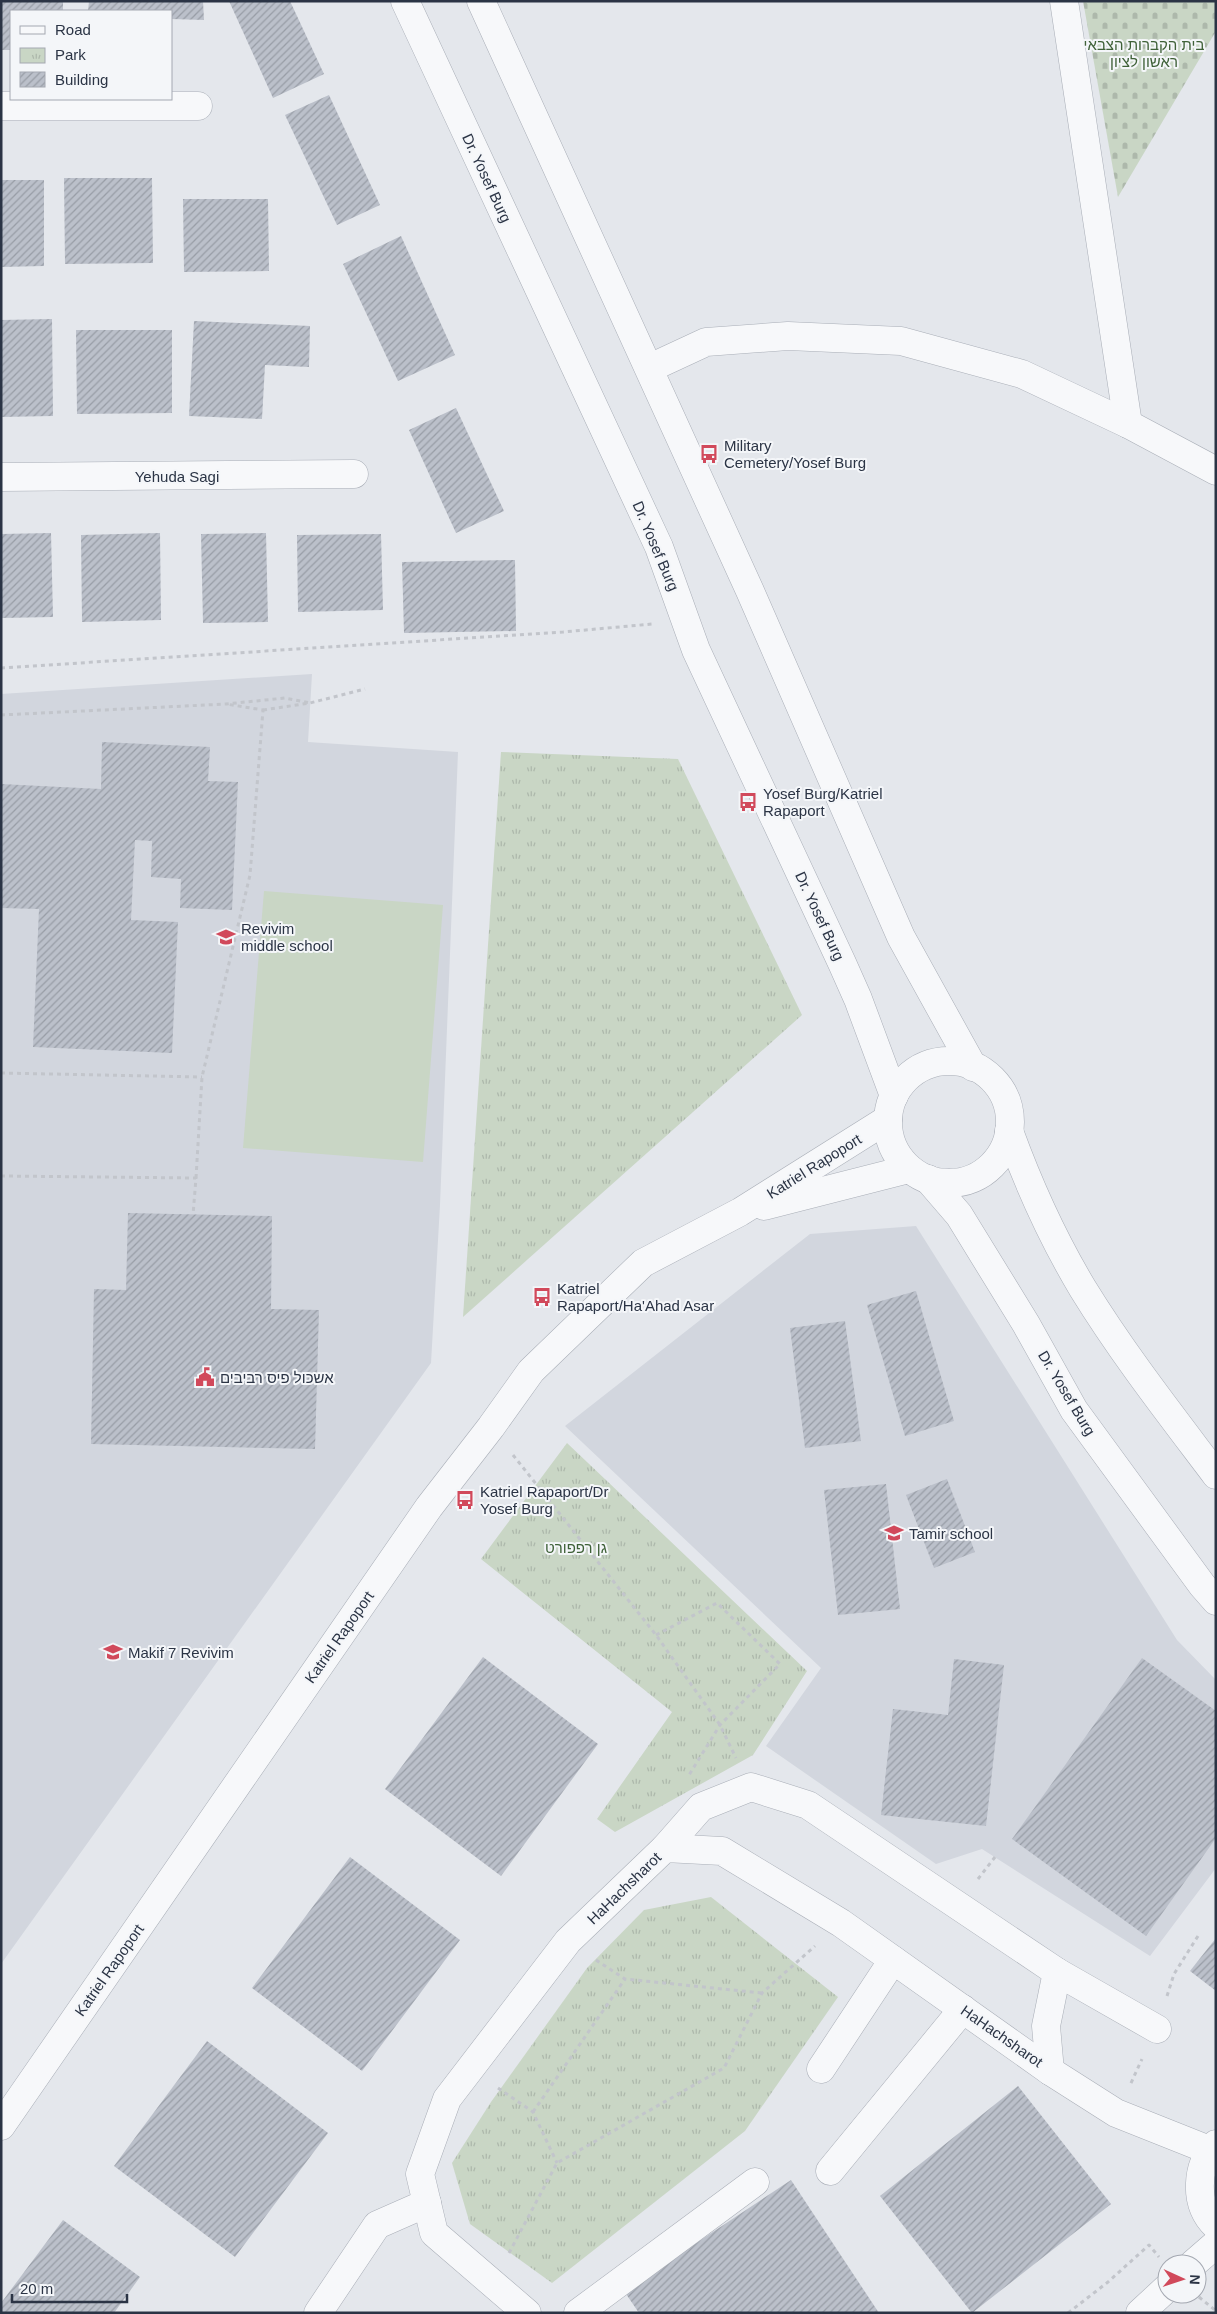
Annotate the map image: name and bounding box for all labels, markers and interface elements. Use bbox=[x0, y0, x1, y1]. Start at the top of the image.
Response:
legend bbox=[10, 10, 172, 100]
text: Road bbox=[55, 21, 91, 38]
park label: בית הקברות הצבאי ראשון לציון bbox=[1084, 36, 1204, 70]
text: Park bbox=[55, 46, 86, 63]
text: Building bbox=[55, 71, 108, 88]
street label: Dr. Yosef Burg bbox=[459, 131, 515, 225]
place label: Military Cemetery/Yosef Burg bbox=[724, 437, 866, 471]
bus stop icon: Military Cemetery/Yosef Burg bbox=[698, 443, 720, 465]
street label: Yehuda Sagi bbox=[135, 468, 219, 485]
street label: Dr. Yosef Burg bbox=[629, 499, 683, 593]
place label: Yosef Burg/Katriel Rapaport bbox=[763, 785, 883, 819]
bus stop icon: Yosef Burg/Katriel Rapaport bbox=[737, 791, 759, 813]
street label: Dr. Yosef Burg bbox=[792, 869, 848, 963]
place label: Revivim middle school bbox=[241, 920, 333, 954]
school or university icon: Revivim middle school bbox=[215, 926, 237, 948]
street label: Katriel Rapoport bbox=[764, 1130, 865, 1202]
place label: Katriel Rapaport/Ha'Ahad Asar bbox=[557, 1280, 714, 1314]
bus stop icon: Katriel Rapaport/Ha'Ahad Asar bbox=[531, 1286, 553, 1308]
street label: Dr. Yosef Burg bbox=[1035, 1348, 1099, 1438]
public building icon: אשכול פיס רביבים bbox=[194, 1366, 216, 1388]
place label: אשכול פיס רביבים bbox=[220, 1369, 334, 1386]
place label: Katriel Rapaport/Dr Yosef Burg bbox=[480, 1483, 608, 1517]
bus stop icon: Katriel Rapaport/Dr Yosef Burg bbox=[454, 1489, 476, 1511]
school or university icon: Tamir school bbox=[883, 1522, 905, 1544]
place label: Tamir school bbox=[909, 1525, 993, 1542]
park label: גן רפפורט bbox=[545, 1539, 607, 1556]
street label: Katriel Rapoport bbox=[301, 1587, 378, 1686]
school or university icon: Makif 7 Revivim bbox=[102, 1641, 124, 1663]
place label: Makif 7 Revivim bbox=[128, 1644, 234, 1661]
street label: HaHachsharot bbox=[584, 1848, 665, 1927]
street label: Katriel Rapoport bbox=[71, 1920, 148, 2019]
street label: HaHachsharot bbox=[958, 2002, 1047, 2071]
north arrow bbox=[1157, 2254, 1207, 2304]
scale bar bbox=[12, 2272, 128, 2304]
text: N bbox=[1187, 2274, 1203, 2285]
text: 20 m bbox=[20, 2280, 53, 2297]

